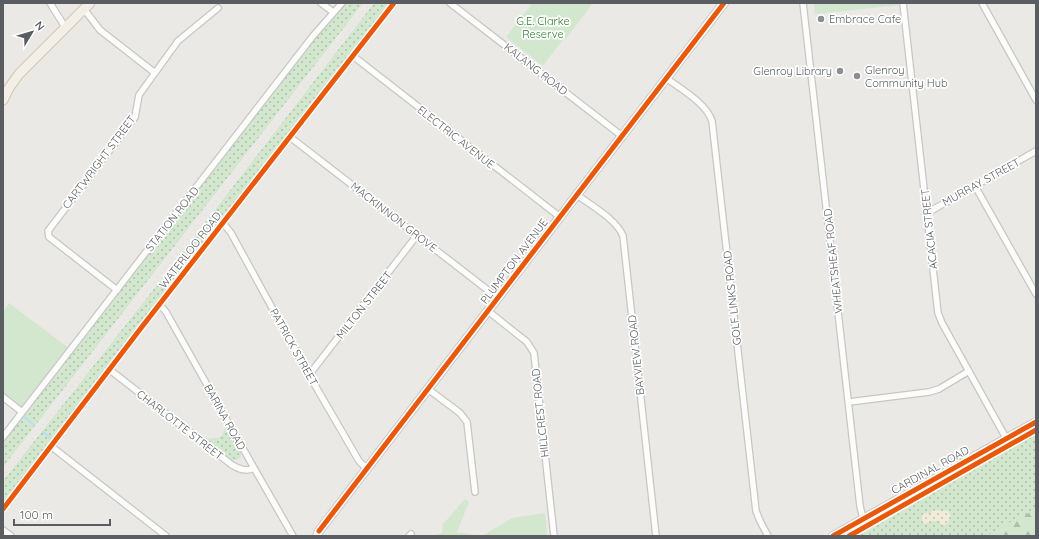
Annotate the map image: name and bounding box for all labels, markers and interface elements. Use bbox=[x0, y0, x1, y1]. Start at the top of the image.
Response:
north arrow bbox=[12, 12, 52, 52]
place label: Embrace Cafe bbox=[829, 12, 901, 26]
park label: G.E. Clarke Reserve bbox=[516, 14, 570, 41]
marker: Embrace Cafe bbox=[816, 14, 826, 24]
text: N bbox=[32, 18, 48, 33]
street label: KALANG ROAD bbox=[501, 40, 571, 98]
place label: Glenroy Community Hub bbox=[865, 63, 948, 90]
place label: Glenroy Library bbox=[753, 64, 832, 78]
marker: Glenroy Library bbox=[835, 66, 845, 76]
marker: Glenroy Community Hub bbox=[852, 71, 862, 81]
street label: ELECTRIC AVENUE bbox=[415, 102, 497, 172]
street label: CARTWRIGHT STREET bbox=[59, 112, 139, 212]
street label: MURRAY STREET bbox=[940, 155, 1023, 209]
street label: MACKINNON GROVE bbox=[348, 179, 440, 255]
street label: STATION ROAD bbox=[142, 184, 202, 254]
street label: ACACIA STREET bbox=[918, 188, 940, 270]
street label: WHEATSHEAF ROAD bbox=[821, 208, 845, 314]
street label: WATERLOO ROAD bbox=[156, 209, 224, 291]
street label: PLUMPTON AVENUE bbox=[477, 216, 551, 306]
street label: GOLF LINKS ROAD bbox=[720, 250, 744, 346]
street label: MILTON STREET bbox=[333, 268, 395, 342]
street label: PATRICK STREET bbox=[267, 306, 321, 388]
street label: BAYVIEW ROAD bbox=[625, 314, 647, 396]
street label: HILLCREST ROAD bbox=[528, 368, 552, 458]
street label: BARINA ROAD bbox=[201, 382, 249, 452]
street label: CHARLOTTE STREET bbox=[134, 387, 226, 463]
street label: CARDINAL ROAD bbox=[889, 443, 972, 497]
scale bar bbox=[14, 501, 110, 527]
text: 100 m bbox=[20, 507, 53, 522]

